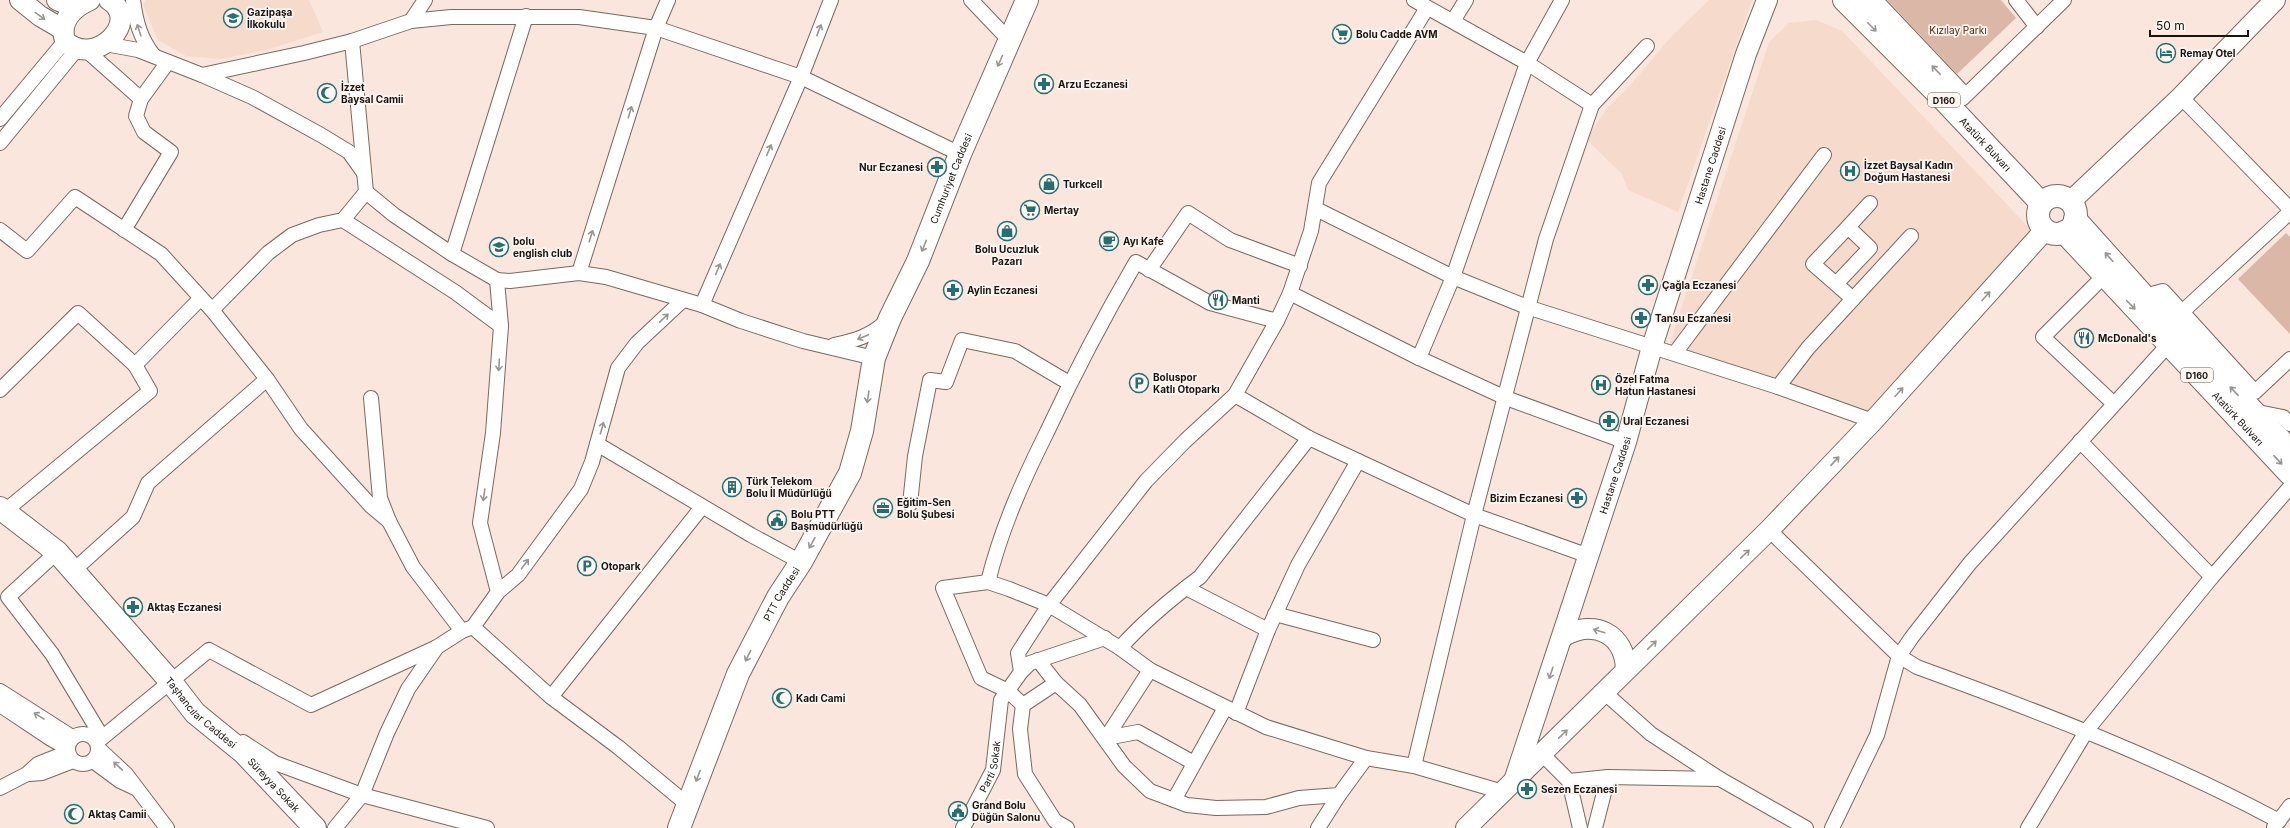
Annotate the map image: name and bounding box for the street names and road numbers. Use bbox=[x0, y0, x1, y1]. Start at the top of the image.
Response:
road number: D160 bbox=[1928, 93, 1960, 107]
street label: Atatürk Bulvarı bbox=[1957, 115, 2014, 174]
street label: Hastane Caddesi bbox=[1692, 125, 1728, 206]
street label: Cumhuriyet Caddesi bbox=[927, 132, 974, 226]
road number: D160 bbox=[2181, 368, 2213, 382]
street label: Atatürk Bulvarı bbox=[2210, 389, 2266, 448]
street label: Hastane Caddesi bbox=[1597, 435, 1633, 515]
street label: PTT Caddesi bbox=[761, 565, 802, 623]
street label: Taşhancılar Caddesi bbox=[163, 674, 239, 750]
street label: Parti Sokak bbox=[977, 740, 1002, 794]
street label: Süreyya Sokak bbox=[245, 755, 303, 815]

